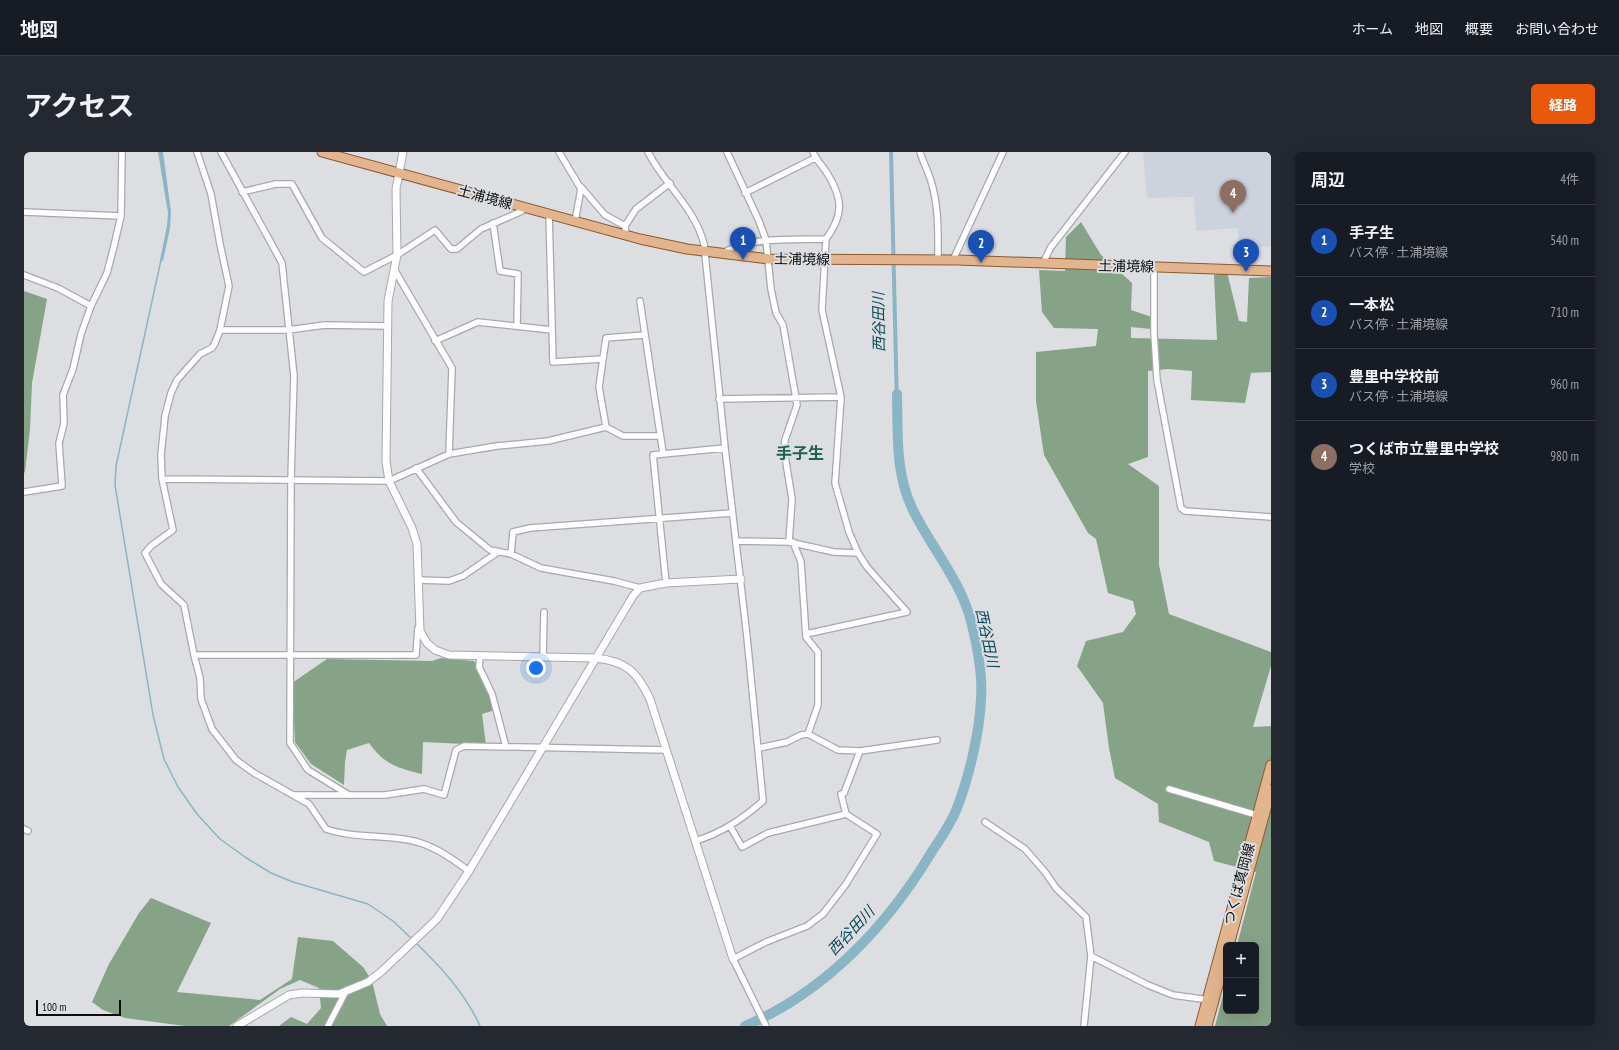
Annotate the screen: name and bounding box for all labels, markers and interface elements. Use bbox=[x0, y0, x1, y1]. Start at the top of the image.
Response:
text: 地図 bbox=[20, 17, 58, 41]
text: ホーム bbox=[1351, 20, 1393, 38]
text: 地図 bbox=[1415, 20, 1443, 38]
text: 概要 bbox=[1465, 20, 1493, 38]
text: お問い合わせ bbox=[1515, 20, 1599, 38]
button: 経路 bbox=[1531, 84, 1595, 124]
text: アクセス bbox=[24, 87, 135, 124]
text: 周辺 bbox=[1311, 169, 1345, 191]
text: 4件 bbox=[1560, 171, 1579, 188]
pin: 4 bbox=[1220, 180, 1246, 213]
street label: 土浦境線 bbox=[456, 181, 514, 213]
text: 手子生 bbox=[1349, 223, 1394, 242]
pin: 1 bbox=[730, 227, 756, 260]
pin: 2 bbox=[968, 230, 994, 263]
text: 1 bbox=[1321, 232, 1327, 249]
text: 540 m bbox=[1550, 232, 1579, 249]
pin: 3 bbox=[1233, 239, 1259, 272]
text: バス停 · 土浦境線 bbox=[1349, 244, 1448, 261]
street label: 土浦境線 bbox=[774, 250, 830, 268]
street label: 土浦境線 bbox=[1098, 257, 1154, 275]
water label: 西谷田川 bbox=[868, 290, 889, 352]
text: 一本松 bbox=[1349, 295, 1394, 314]
text: 2 bbox=[1321, 304, 1327, 321]
text: 710 m bbox=[1550, 304, 1579, 321]
text: バス停 · 土浦境線 bbox=[1349, 316, 1448, 333]
text: 豊里中学校前 bbox=[1349, 367, 1439, 386]
text: 3 bbox=[1321, 376, 1327, 393]
text: 960 m bbox=[1550, 376, 1579, 393]
text: バス停 · 土浦境線 bbox=[1349, 388, 1448, 405]
text: つくば市立豊里中学校 bbox=[1349, 439, 1499, 458]
district label: 手子生 bbox=[776, 443, 824, 463]
text: 4 bbox=[1321, 448, 1327, 465]
text: 980 m bbox=[1550, 448, 1579, 465]
text: 学校 bbox=[1349, 460, 1375, 477]
water label: 西谷田川 bbox=[972, 607, 1003, 671]
your location bbox=[526, 658, 546, 678]
street label: つくば真岡線 bbox=[1219, 841, 1259, 927]
water label: 西谷田川 bbox=[823, 901, 879, 959]
map controls bbox=[1223, 942, 1259, 1014]
button: + bbox=[1223, 942, 1259, 978]
button: − bbox=[1223, 978, 1259, 1014]
scale bar bbox=[36, 998, 121, 1017]
text: 100 m bbox=[42, 1000, 66, 1014]

